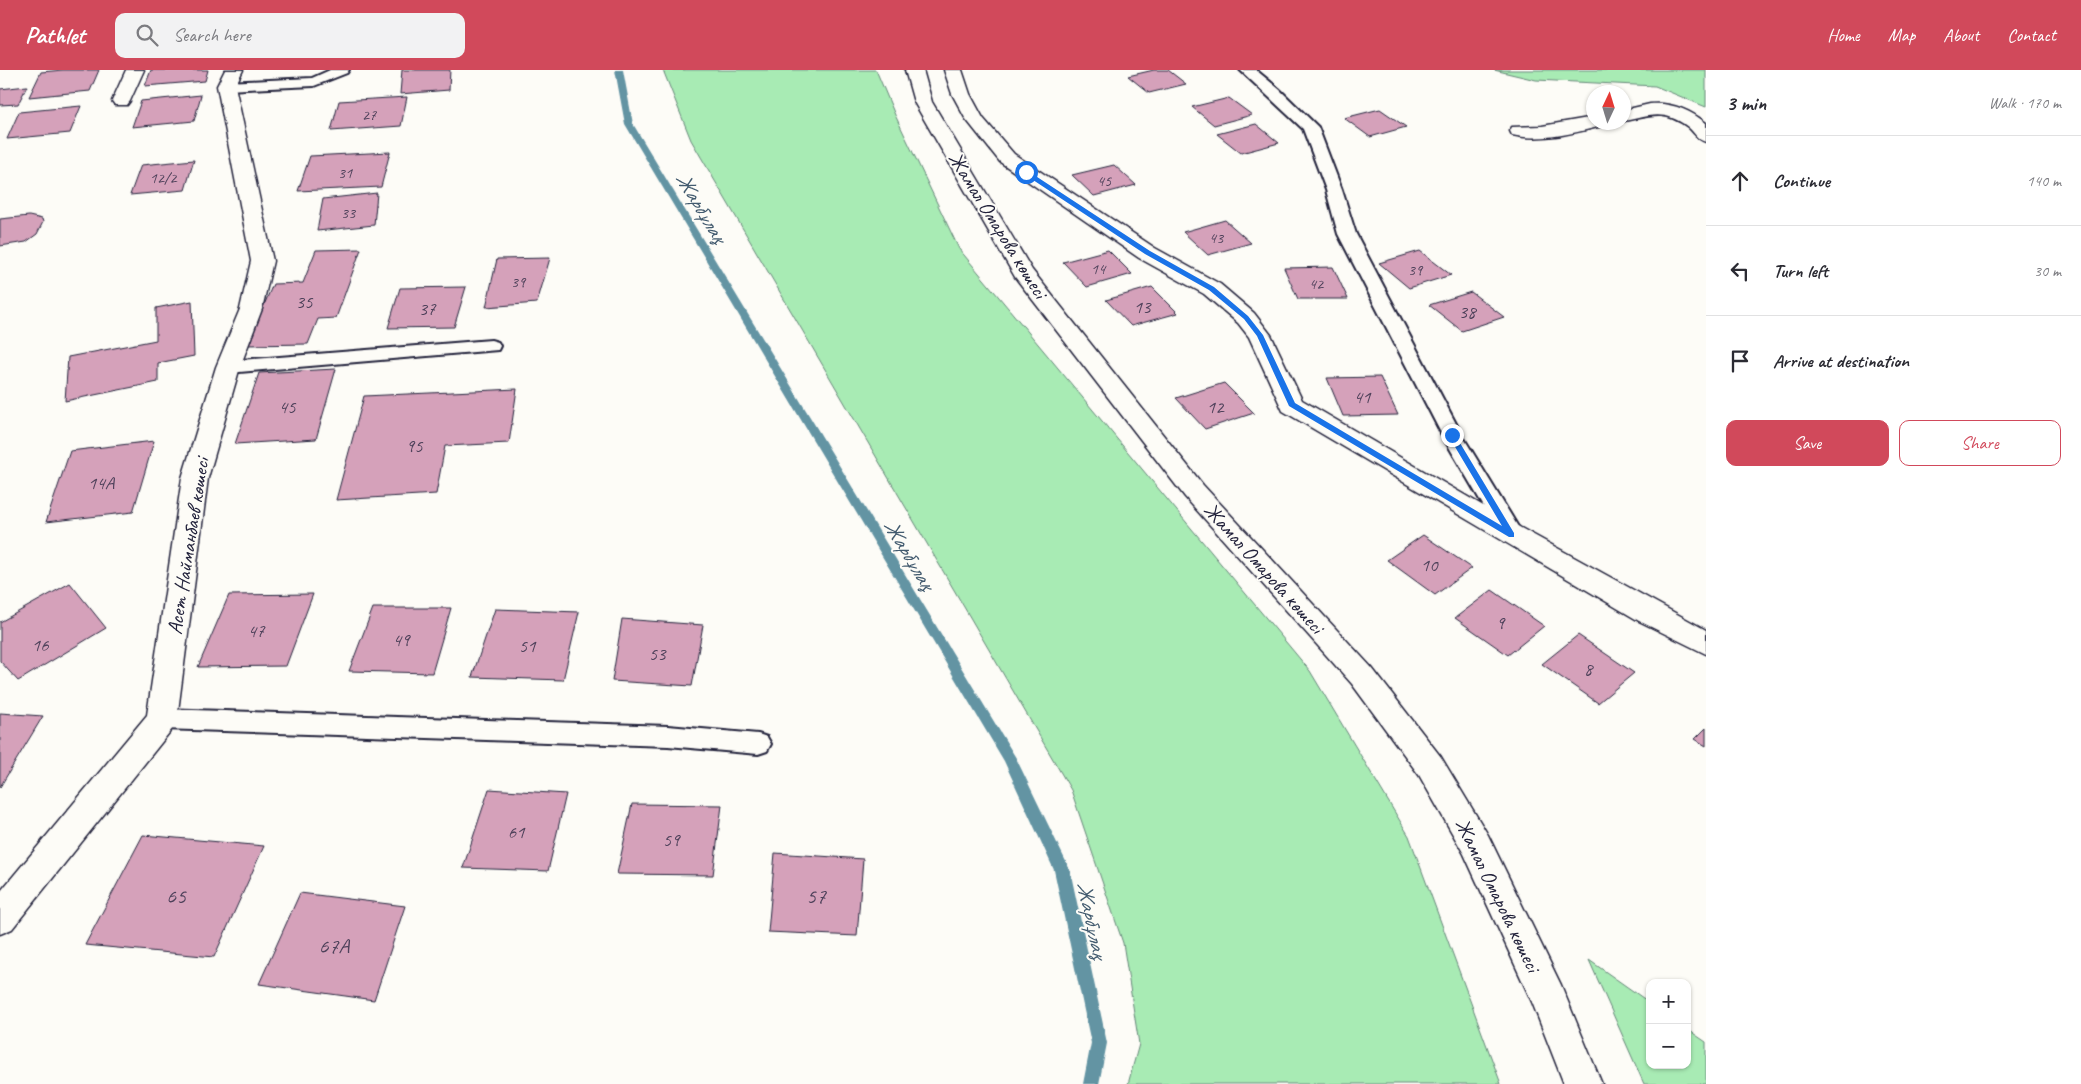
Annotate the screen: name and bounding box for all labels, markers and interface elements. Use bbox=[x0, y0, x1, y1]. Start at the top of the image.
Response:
search box bbox=[115, 13, 465, 58]
text: Pathlet bbox=[25, 20, 85, 50]
icon: search bbox=[133, 21, 161, 49]
text: Search here bbox=[173, 23, 251, 47]
text: Home bbox=[1827, 24, 1860, 46]
text: Map bbox=[1888, 24, 1915, 46]
text: About bbox=[1943, 24, 1979, 46]
text: Contact bbox=[2007, 24, 2056, 46]
north arrow bbox=[1586, 85, 1631, 130]
text: 3 min bbox=[1726, 90, 1766, 116]
text: Walk · 170 m bbox=[1989, 93, 2061, 113]
house number: 27 bbox=[362, 105, 377, 125]
street label: Жамал Омарова көшесі bbox=[943, 147, 1055, 306]
route start bbox=[1015, 161, 1038, 184]
house number: 31 bbox=[338, 163, 353, 183]
water label: Жарбұлақ bbox=[669, 167, 735, 251]
icon: ahead bbox=[1726, 167, 1754, 195]
house number: 12/2 bbox=[150, 168, 178, 188]
text: Continue bbox=[1773, 169, 1830, 193]
house number: 45 bbox=[1097, 171, 1112, 191]
text: 140 m bbox=[2027, 171, 2061, 191]
house number: 33 bbox=[341, 203, 357, 223]
house number: 43 bbox=[1209, 228, 1225, 248]
icon: left bbox=[1726, 257, 1754, 285]
house number: 14 bbox=[1091, 259, 1107, 279]
text: Turn left bbox=[1773, 259, 1828, 283]
house number: 39 bbox=[1408, 260, 1424, 280]
text: 30 m bbox=[2034, 261, 2061, 281]
house number: 39 bbox=[511, 272, 527, 292]
house number: 42 bbox=[1309, 274, 1325, 294]
house number: 35 bbox=[295, 290, 314, 314]
house number: 13 bbox=[1133, 295, 1152, 319]
house number: 37 bbox=[418, 297, 437, 321]
house number: 38 bbox=[1458, 300, 1478, 324]
icon: arrive bbox=[1726, 347, 1754, 375]
text: Arrive at destination bbox=[1773, 349, 1909, 373]
house number: 41 bbox=[1353, 385, 1372, 409]
house number: 45 bbox=[278, 395, 297, 419]
house number: 12 bbox=[1206, 395, 1225, 419]
button: Save bbox=[1726, 420, 1889, 466]
button: Share bbox=[1899, 420, 2061, 466]
route end bbox=[1441, 424, 1464, 447]
house number: 95 bbox=[405, 434, 424, 458]
street label: Асет Найманбаев көшесі bbox=[161, 453, 215, 636]
house number: 14А bbox=[88, 471, 116, 495]
street label: Жамал Омарова көшесі bbox=[1198, 497, 1332, 641]
water label: Жарбұлақ bbox=[877, 514, 943, 598]
house number: 10 bbox=[1420, 553, 1439, 577]
house number: 9 bbox=[1496, 611, 1506, 635]
house number: 47 bbox=[247, 619, 266, 643]
house number: 49 bbox=[392, 628, 411, 652]
house number: 16 bbox=[31, 633, 50, 657]
house number: 51 bbox=[518, 634, 537, 658]
house number: 53 bbox=[648, 642, 667, 666]
house number: 8 bbox=[1584, 657, 1595, 681]
street label: Жамал Омарова көшесі bbox=[1450, 814, 1548, 979]
house number: 61 bbox=[507, 820, 526, 844]
house number: 59 bbox=[662, 828, 681, 852]
water label: Жарбұлақ bbox=[1070, 879, 1115, 964]
house number: 65 bbox=[166, 882, 187, 910]
house number: 57 bbox=[806, 882, 827, 910]
house number: 67А bbox=[319, 932, 350, 960]
map controls bbox=[1646, 979, 1691, 1069]
button: + bbox=[1646, 979, 1691, 1024]
button: − bbox=[1646, 1024, 1691, 1069]

